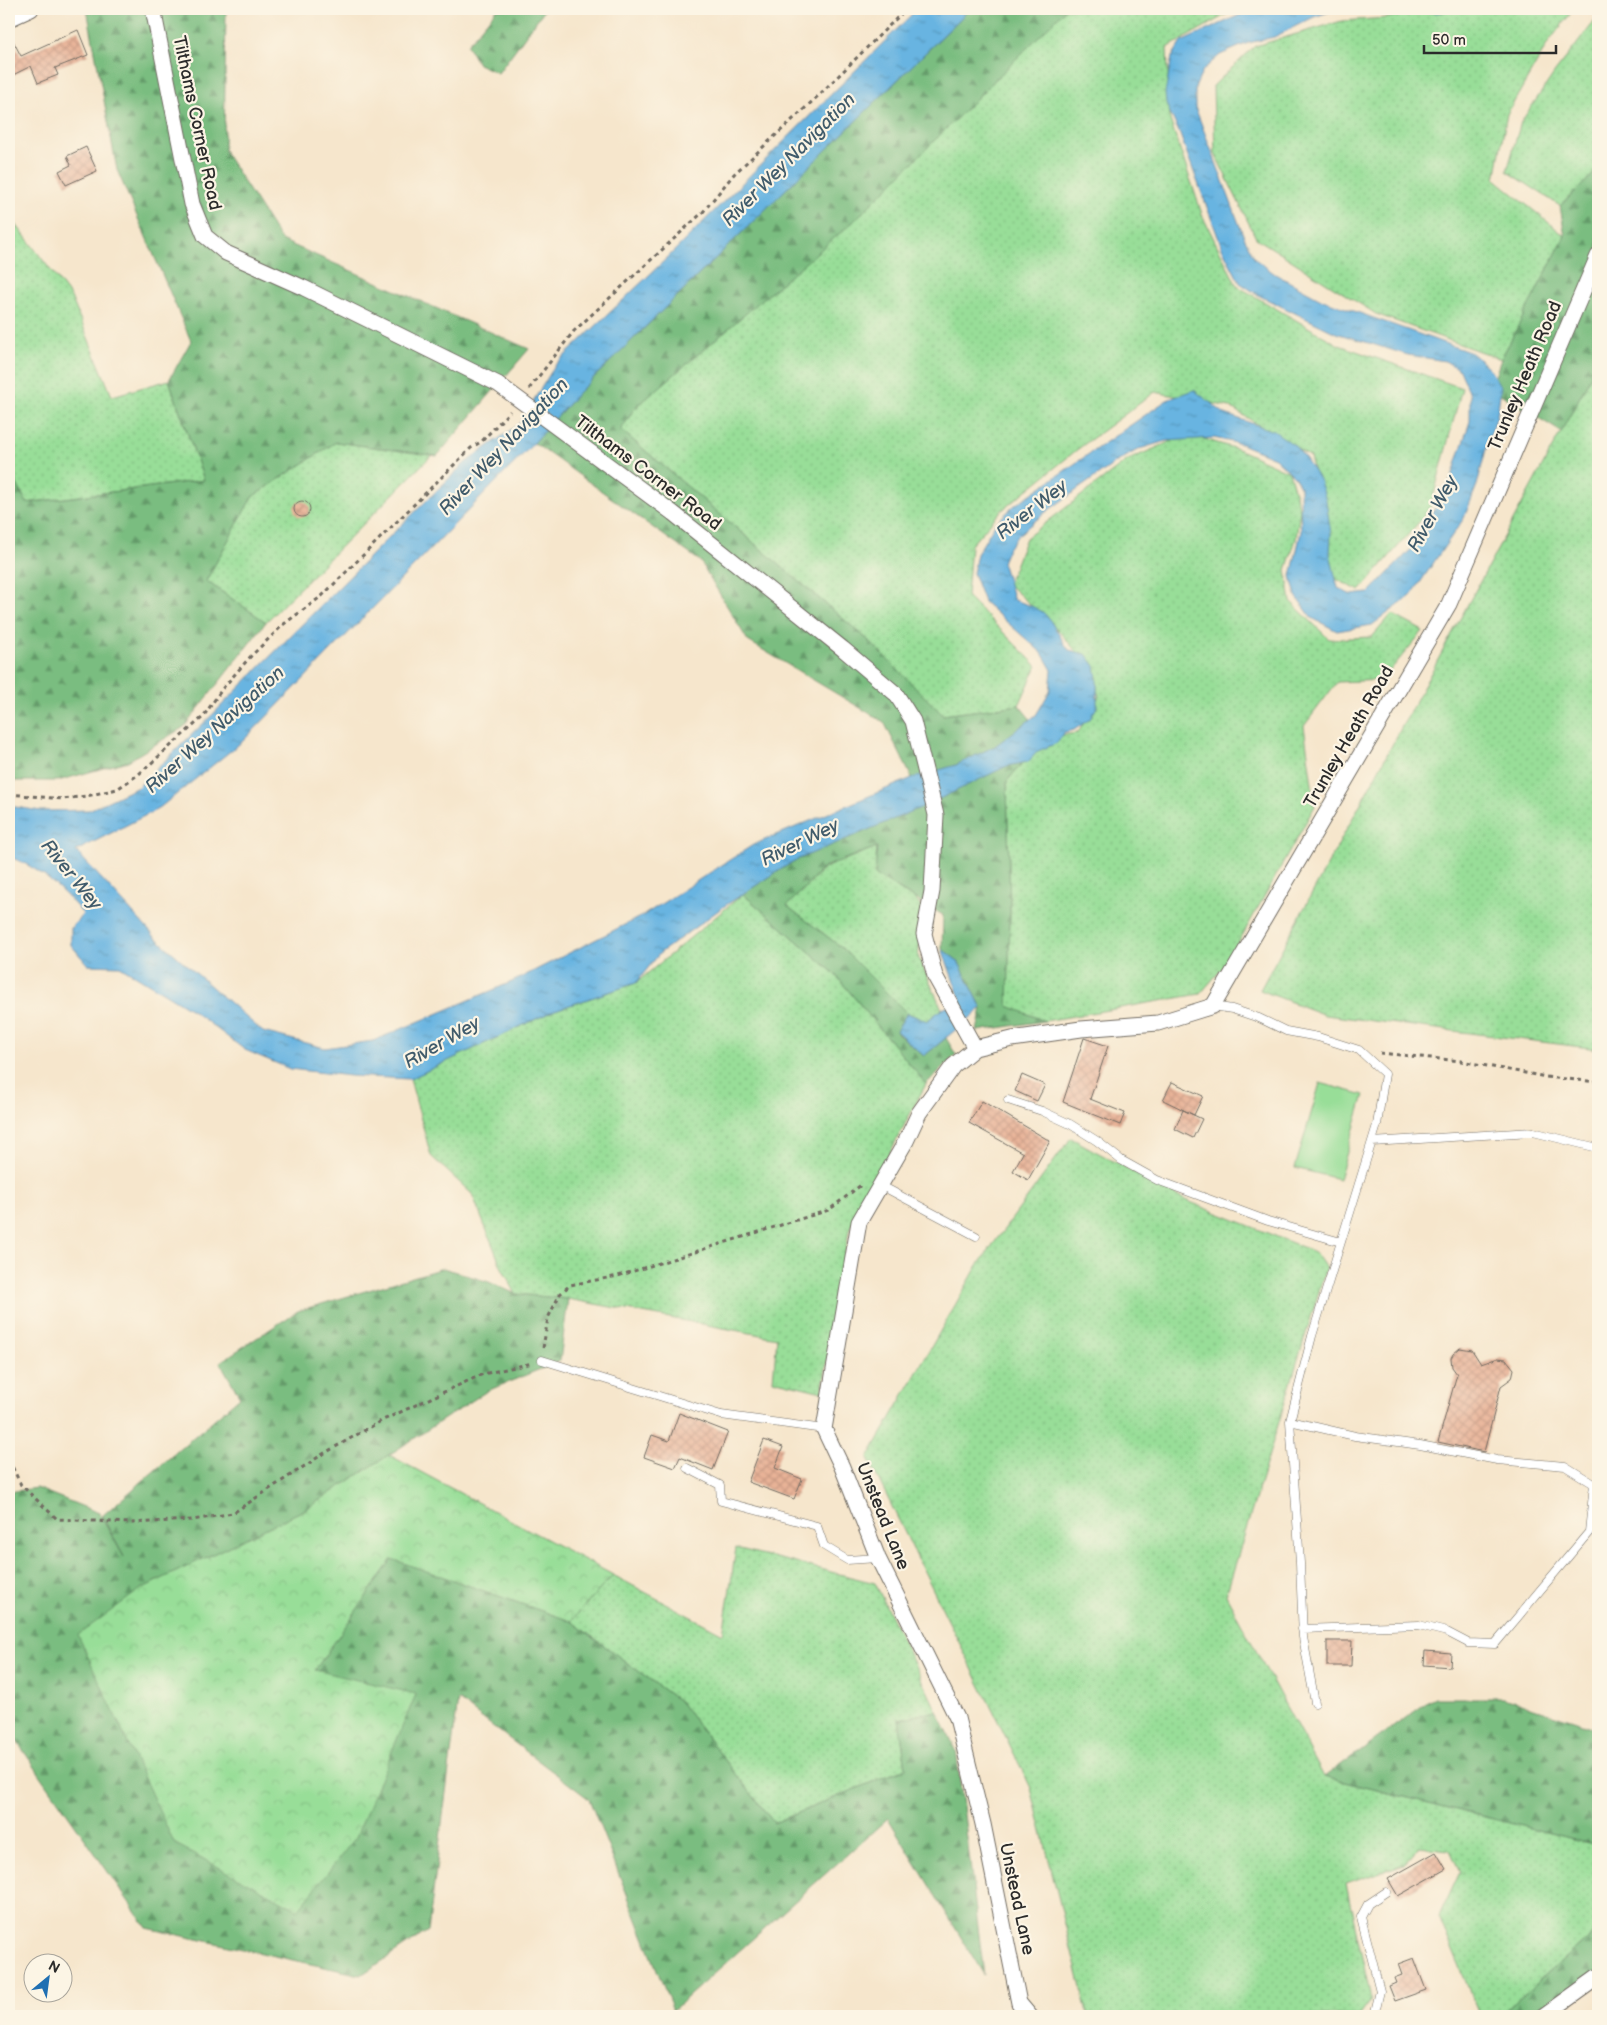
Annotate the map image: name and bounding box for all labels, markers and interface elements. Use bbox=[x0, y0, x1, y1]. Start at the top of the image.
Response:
scale bar bbox=[1424, 22, 1557, 54]
text: 50 m bbox=[1432, 31, 1466, 50]
street label: Tilthams Corner Road bbox=[168, 34, 226, 212]
water label: River Wey Navigation bbox=[717, 88, 861, 232]
street label: Trunley Heath Road bbox=[1484, 298, 1566, 454]
water label: River Wey Navigation bbox=[434, 374, 574, 520]
street label: Tilthams Corner Road bbox=[571, 411, 725, 535]
water label: River Wey bbox=[1403, 471, 1464, 556]
water label: River Wey bbox=[992, 475, 1073, 545]
water label: River Wey Navigation bbox=[141, 661, 289, 799]
street label: Trunley Heath Road bbox=[1300, 662, 1398, 812]
water label: River Wey bbox=[757, 814, 843, 872]
water label: River Wey bbox=[36, 835, 107, 915]
water label: River Wey bbox=[400, 1012, 485, 1074]
street label: Unstead Lane bbox=[852, 1459, 914, 1573]
street label: Unstead Lane bbox=[995, 1841, 1039, 1957]
north arrow bbox=[22, 1952, 72, 2002]
text: N bbox=[45, 1957, 63, 1977]

